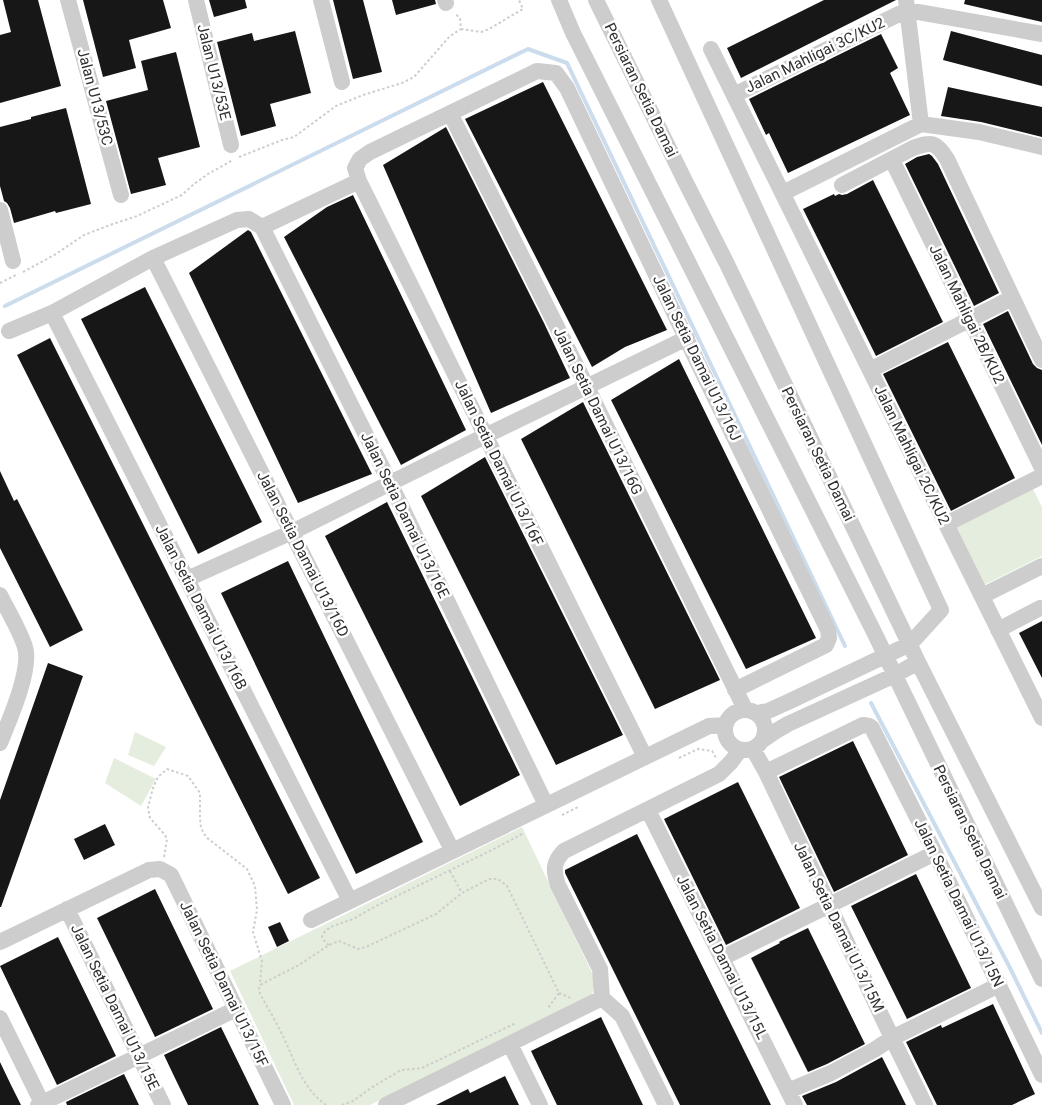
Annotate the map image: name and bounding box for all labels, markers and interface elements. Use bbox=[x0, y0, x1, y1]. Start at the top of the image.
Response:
street label: Jalan Mahligai 3C/KU2 bbox=[742, 13, 888, 97]
street label: Persiaran Setia Damai bbox=[601, 20, 681, 160]
street label: Jalan U13/53E bbox=[193, 22, 235, 122]
street label: Jalan U13/53C bbox=[73, 47, 117, 148]
street label: Jalan Mahligai 2B/KU2 bbox=[925, 242, 1009, 386]
street label: Jalan Setia Damai U13/16J bbox=[649, 272, 745, 444]
street label: Jalan Setia Damai U13/16G bbox=[550, 324, 646, 498]
street label: Jalan Setia Damai U13/16F bbox=[451, 377, 547, 549]
street label: Jalan Mahligai 2C/KU2 bbox=[870, 382, 954, 528]
street label: Persiaran Setia Damai bbox=[778, 384, 858, 524]
street label: Jalan Setia Damai U13/16E bbox=[357, 429, 453, 601]
street label: Jalan Setia Damai U13/16D bbox=[253, 468, 353, 640]
street label: Jalan Setia Damai U13/16B bbox=[151, 521, 251, 693]
street label: Persiaran Setia Damai bbox=[930, 762, 1010, 902]
street label: Jalan Setia Damai U13/15N bbox=[910, 816, 1008, 990]
street label: Jalan Setia Damai U13/15M bbox=[790, 839, 888, 1015]
street label: Jalan Setia Damai U13/15L bbox=[673, 872, 771, 1042]
street label: Jalan Setia Damai U13/15F bbox=[176, 898, 272, 1070]
street label: Jalan Setia Damai U13/15E bbox=[67, 921, 163, 1093]

